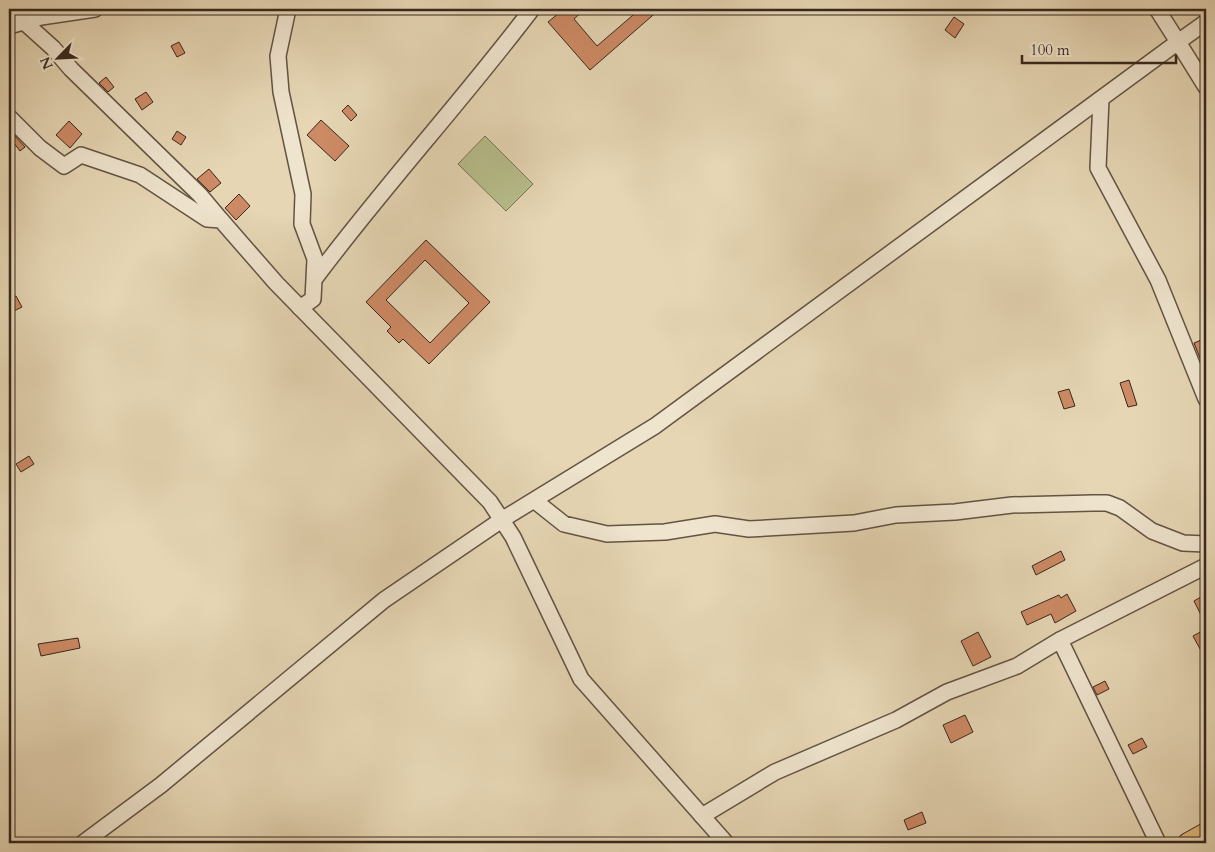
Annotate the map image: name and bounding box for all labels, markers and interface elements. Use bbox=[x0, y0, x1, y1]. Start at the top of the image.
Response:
north arrow bbox=[32, 32, 82, 82]
scale bar bbox=[1022, 32, 1176, 64]
text: 100 m bbox=[1030, 40, 1070, 60]
text: N bbox=[35, 54, 58, 73]

